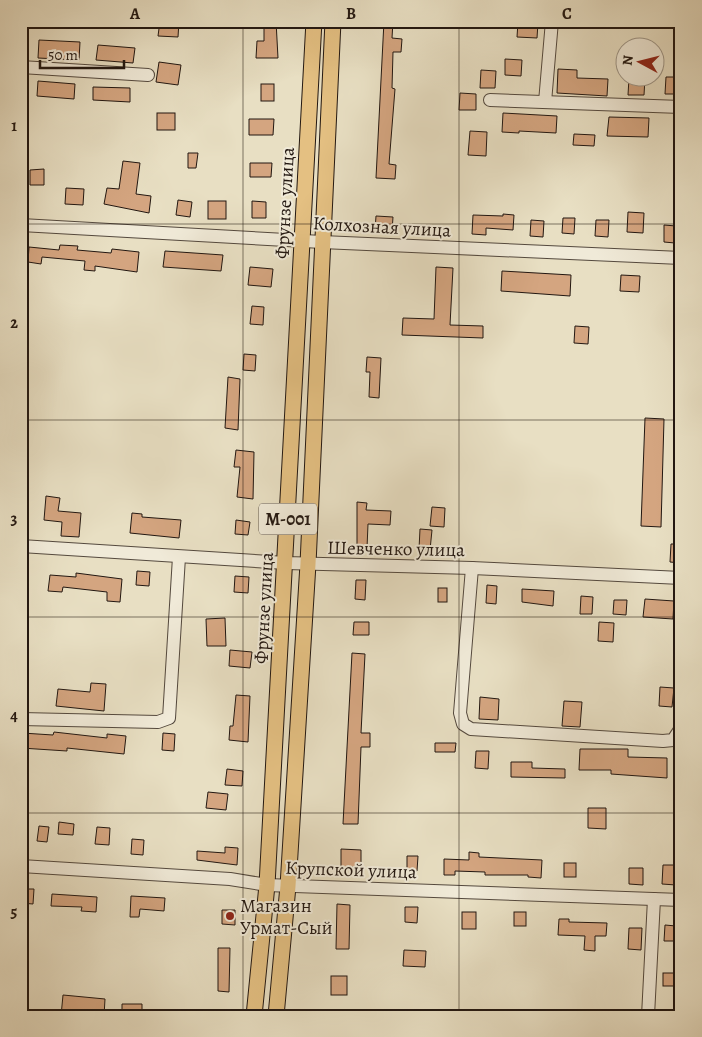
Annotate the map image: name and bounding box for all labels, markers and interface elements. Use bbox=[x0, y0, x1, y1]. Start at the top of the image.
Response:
text: A bbox=[129, 3, 141, 25]
text: B bbox=[346, 3, 356, 25]
text: C bbox=[562, 3, 572, 25]
scale bar bbox=[40, 38, 124, 70]
north arrow bbox=[614, 38, 664, 88]
text: 50 m bbox=[48, 45, 78, 65]
text: N bbox=[618, 54, 638, 67]
text: 1 bbox=[11, 115, 17, 137]
street label: Фрунзе улица bbox=[269, 146, 301, 260]
street label: Колхозная улица bbox=[312, 210, 452, 244]
text: 2 bbox=[10, 312, 18, 334]
road number: M-001 bbox=[259, 504, 317, 534]
text: 3 bbox=[11, 508, 18, 530]
street label: Шевченко улица bbox=[327, 535, 465, 563]
street label: Фрунзе улица bbox=[248, 551, 280, 665]
text: 4 bbox=[10, 705, 18, 727]
street label: Крупской улица bbox=[285, 855, 417, 885]
place label: Магазин Урмат-Сый bbox=[240, 893, 333, 941]
text: 5 bbox=[11, 901, 18, 923]
marker: Магазин Урмат-Сый bbox=[224, 910, 236, 922]

